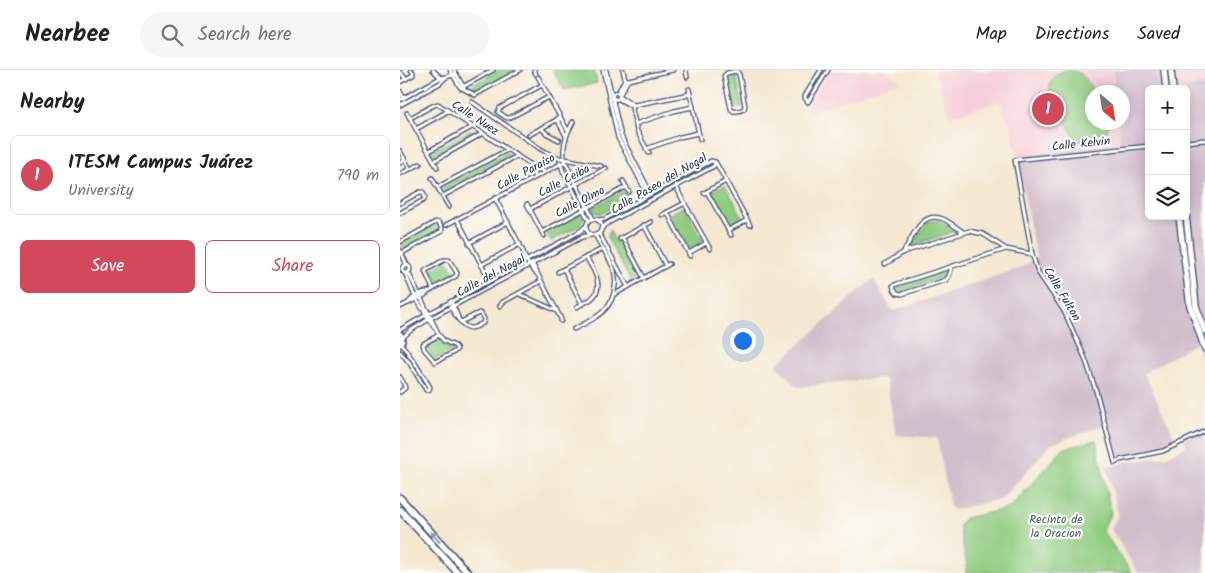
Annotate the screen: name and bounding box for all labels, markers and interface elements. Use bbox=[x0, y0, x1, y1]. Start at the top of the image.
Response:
search box bbox=[140, 12, 490, 57]
text: Nearbee bbox=[25, 15, 110, 54]
text: Search here bbox=[198, 20, 292, 50]
text: Map bbox=[975, 20, 1007, 49]
text: Directions bbox=[1035, 20, 1109, 49]
text: Saved bbox=[1137, 20, 1180, 49]
icon: search bbox=[158, 21, 186, 49]
north arrow bbox=[1085, 85, 1130, 130]
map controls bbox=[1145, 85, 1190, 220]
button: + bbox=[1145, 85, 1190, 130]
text: Nearby bbox=[20, 86, 85, 119]
pin: 1 bbox=[1032, 90, 1064, 128]
street label: Calle Nuez bbox=[447, 95, 503, 141]
button: − bbox=[1145, 130, 1190, 175]
street label: Calle Kelvin bbox=[1051, 131, 1111, 157]
text: ITESM Campus Juárez bbox=[68, 148, 253, 178]
street label: Calle Paraíso bbox=[493, 149, 559, 195]
street label: Calle Paseo del Nogal bbox=[607, 149, 711, 219]
street label: Calle Ceiba bbox=[535, 159, 594, 203]
text: 1 bbox=[35, 163, 39, 188]
text: 790 m bbox=[337, 163, 379, 188]
button: layers bbox=[1145, 175, 1190, 220]
text: University bbox=[68, 178, 133, 203]
street label: Calle Olmo bbox=[552, 181, 608, 223]
button: Save bbox=[20, 240, 195, 293]
button: Share bbox=[205, 240, 380, 293]
street label: Calle del Nogal bbox=[453, 250, 529, 302]
street label: Calle Fulton bbox=[1038, 263, 1086, 325]
your location bbox=[730, 328, 756, 354]
park label: Recinto de la Oracion bbox=[1029, 510, 1083, 543]
one-way arrow bbox=[430, 531, 441, 544]

